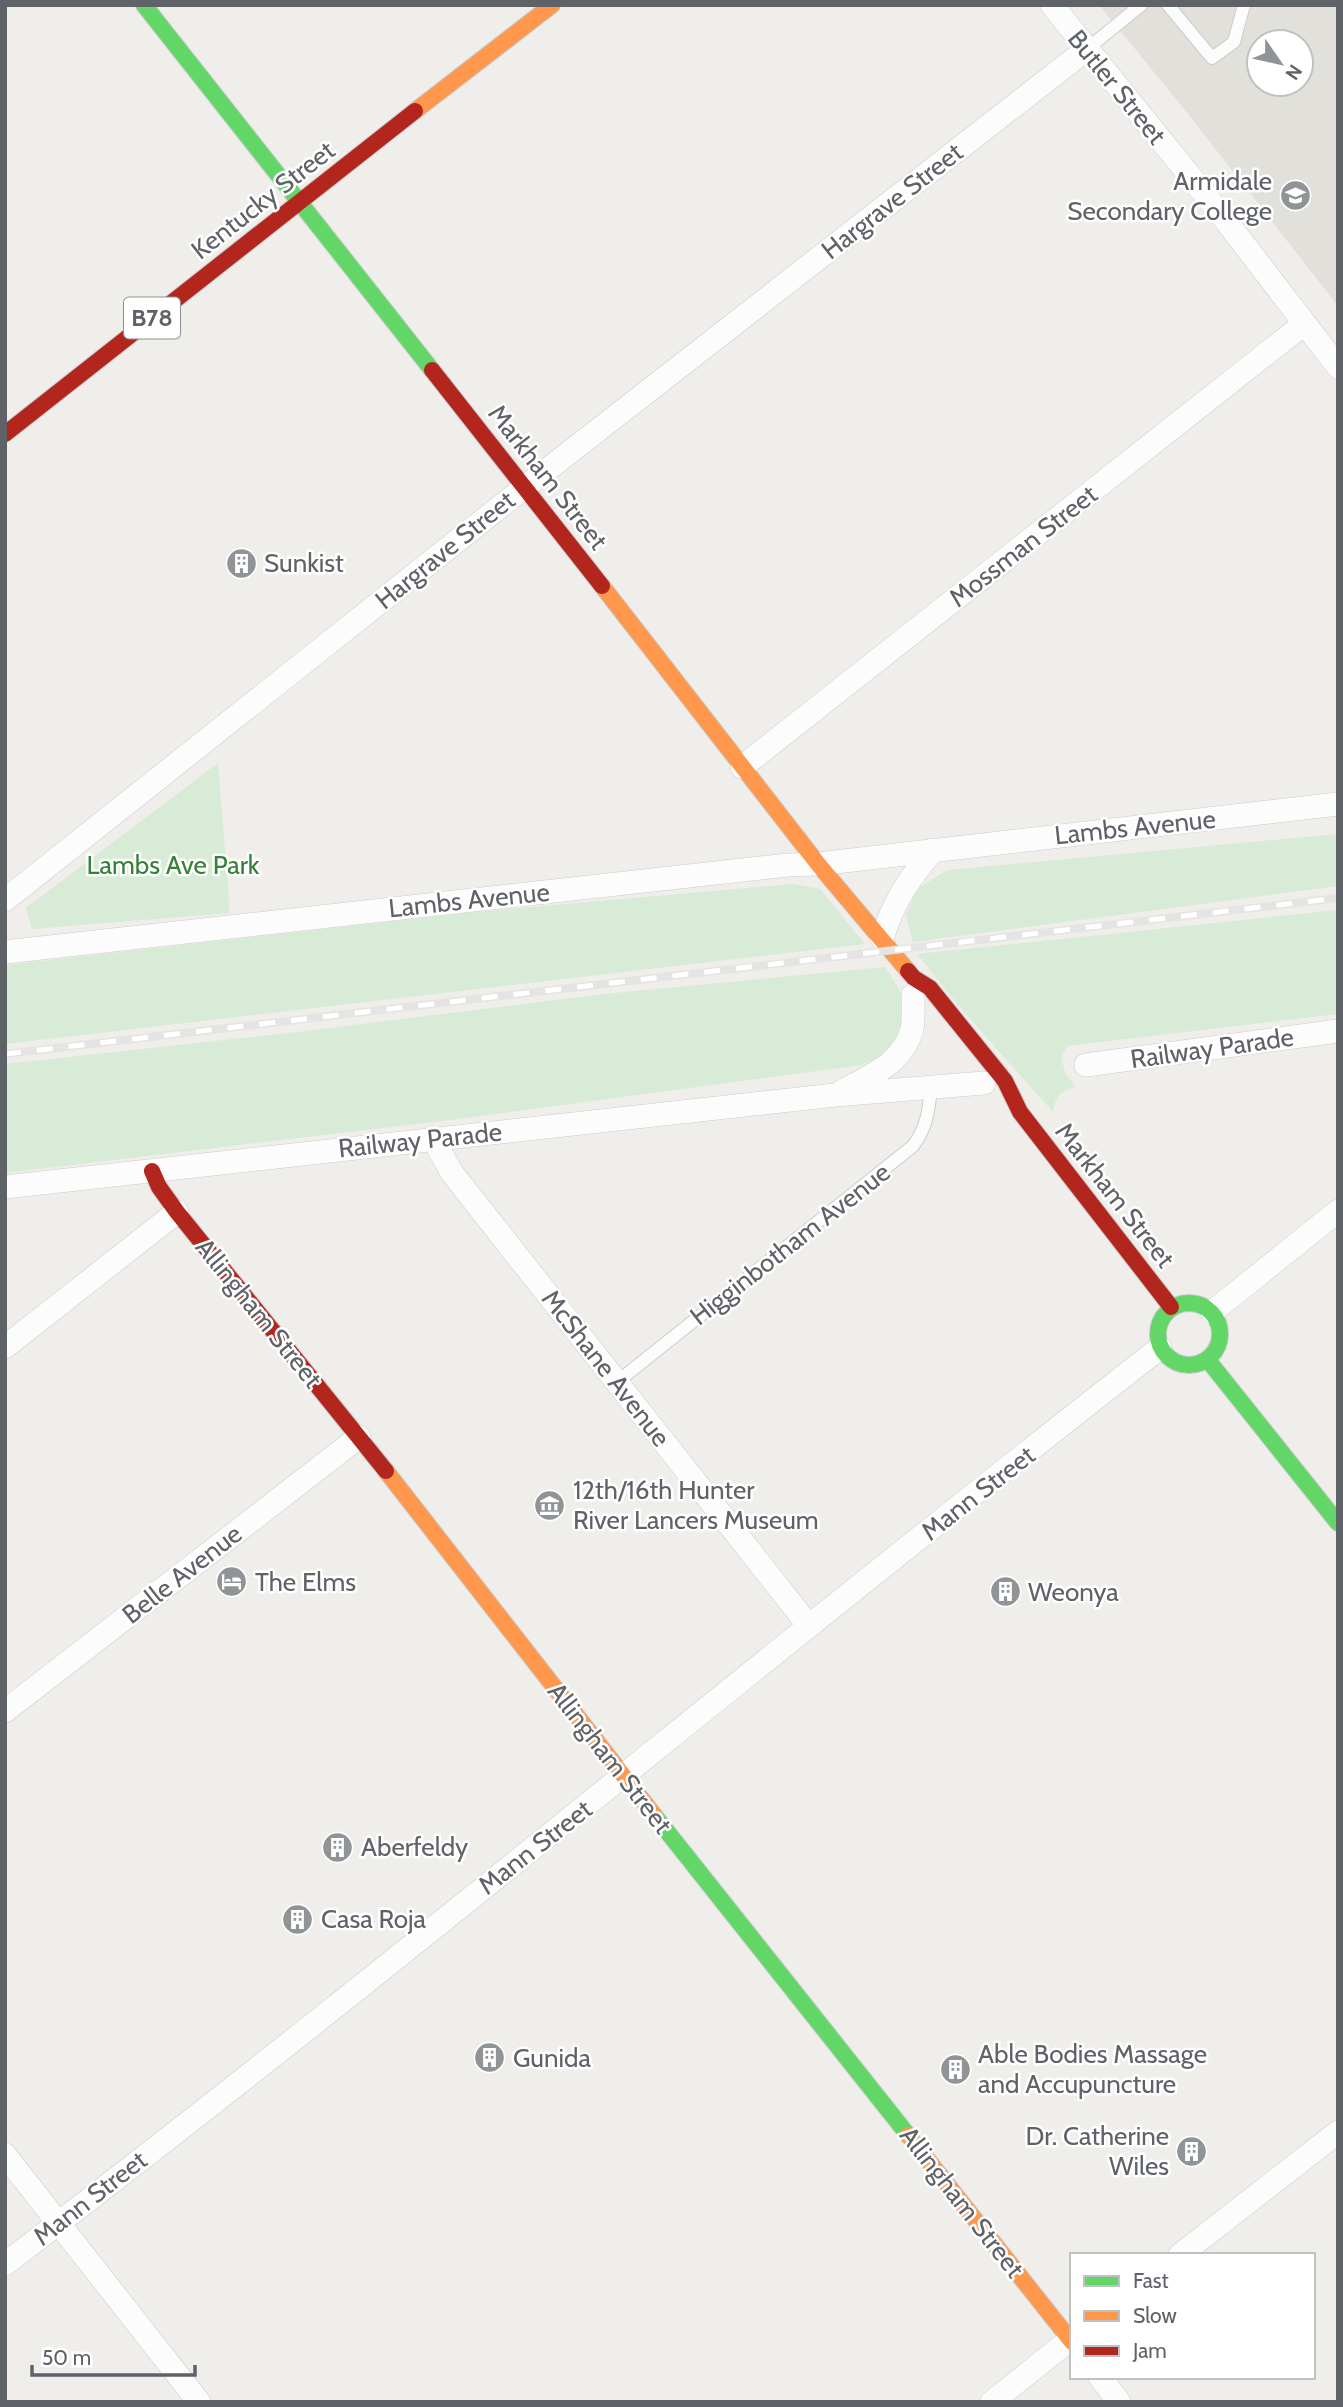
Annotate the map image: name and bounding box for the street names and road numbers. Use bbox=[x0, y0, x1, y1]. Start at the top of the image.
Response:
street label: Butler Street bbox=[1061, 23, 1173, 151]
street label: Kentucky Street bbox=[185, 134, 341, 266]
street label: Hargrave Street bbox=[815, 136, 969, 266]
road number: B78 bbox=[124, 298, 180, 338]
street label: Markham Street bbox=[481, 398, 615, 556]
street label: Mossman Street bbox=[943, 478, 1104, 614]
street label: Hargrave Street bbox=[369, 484, 521, 616]
street label: Lambs Avenue bbox=[1053, 803, 1217, 851]
street label: Lambs Avenue bbox=[387, 876, 551, 924]
street label: Railway Parade bbox=[1128, 1021, 1296, 1075]
street label: Railway Parade bbox=[337, 1115, 503, 1165]
street label: Markham Street bbox=[1048, 1116, 1182, 1274]
street label: Higginbotham Avenue bbox=[684, 1156, 896, 1332]
street label: Allingham Street bbox=[189, 1232, 329, 1394]
street label: McShane Avenue bbox=[535, 1283, 677, 1453]
street label: Mann Street bbox=[915, 1439, 1041, 1547]
street label: Belle Avenue bbox=[116, 1517, 248, 1631]
street label: Allingham Street bbox=[541, 1676, 679, 1840]
street label: Mann Street bbox=[472, 1793, 598, 1901]
street label: Allingham Street bbox=[893, 2120, 1031, 2284]
street label: Mann Street bbox=[27, 2144, 153, 2252]

